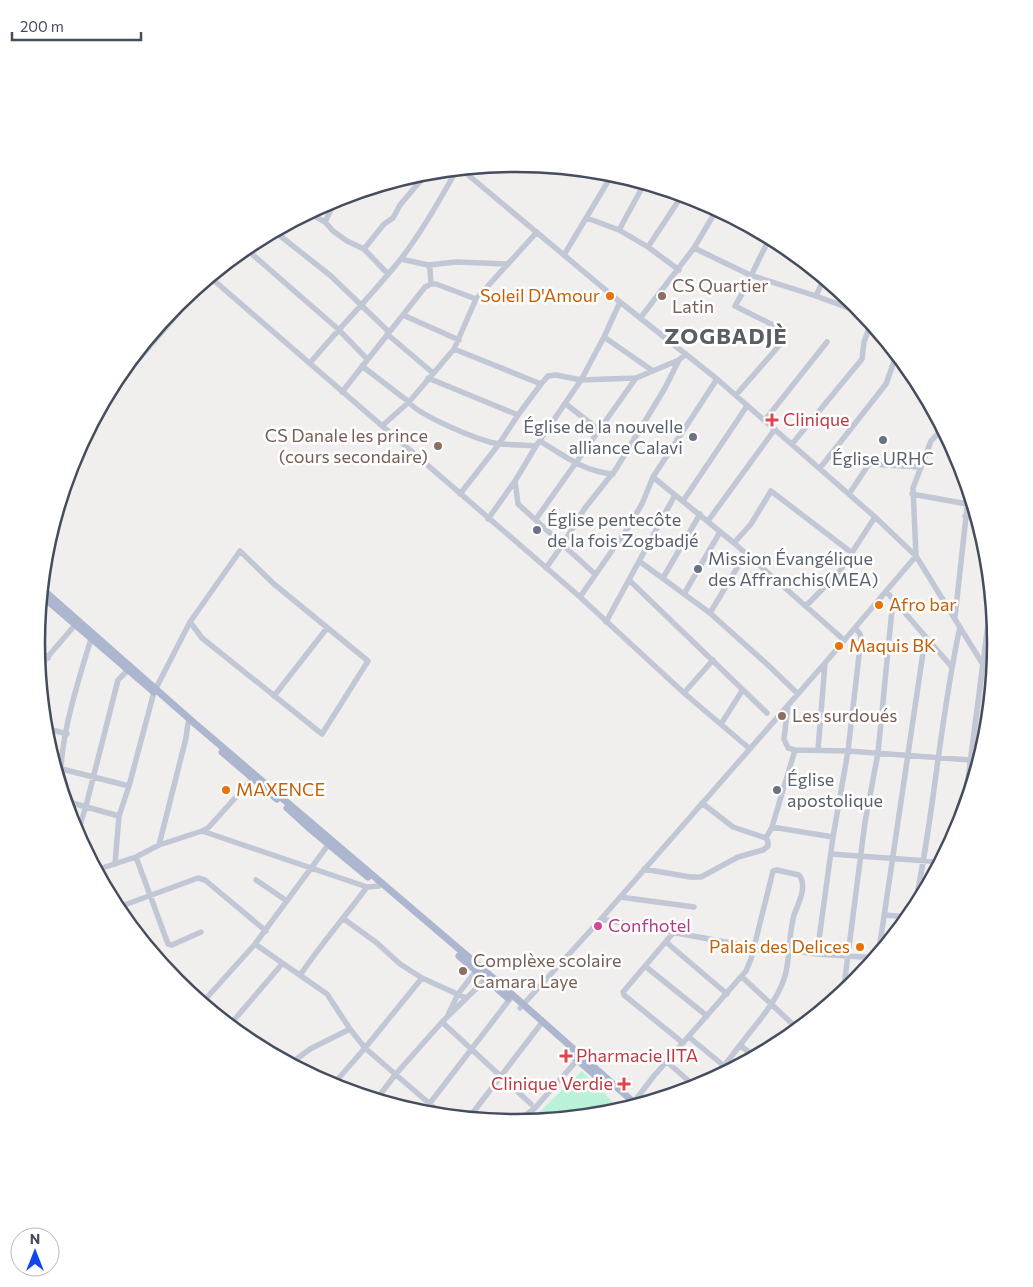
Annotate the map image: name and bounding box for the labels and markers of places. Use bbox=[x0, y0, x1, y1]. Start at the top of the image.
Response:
place label: CS Quartier Latin bbox=[672, 274, 768, 317]
place label: Soleil D'Amour bbox=[480, 284, 600, 306]
marker: Soleil D'Amour bbox=[604, 290, 616, 302]
marker: CS Quartier Latin bbox=[656, 290, 668, 302]
place label: Clinique bbox=[783, 408, 850, 430]
marker: Clinique bbox=[765, 413, 779, 427]
place label: Église de la nouvelle alliance Calavi bbox=[523, 415, 683, 458]
place label: CS Danale les prince (cours secondaire) bbox=[265, 424, 428, 467]
marker: Église de la nouvelle alliance Calavi bbox=[687, 431, 699, 443]
marker: Église URHC bbox=[877, 434, 889, 446]
marker: CS Danale les prince (cours secondaire) bbox=[432, 440, 444, 452]
place label: Église URHC bbox=[832, 447, 934, 469]
place label: Église pentecôte de la fois Zogbadjé bbox=[547, 508, 699, 551]
marker: Église pentecôte de la fois Zogbadjé bbox=[531, 524, 543, 536]
place label: Mission Évangélique des Affranchis(MEA) bbox=[708, 547, 878, 590]
marker: Mission Évangélique des Affranchis(MEA) bbox=[692, 563, 704, 575]
place label: Afro bar bbox=[889, 593, 957, 615]
marker: Afro bar bbox=[873, 599, 885, 611]
place label: Maquis BK bbox=[849, 634, 936, 656]
marker: Maquis BK bbox=[833, 640, 845, 652]
place label: Les surdoués bbox=[792, 704, 897, 726]
marker: Les surdoués bbox=[776, 710, 788, 722]
place label: Église apostolique bbox=[787, 768, 883, 811]
place label: MAXENCE bbox=[236, 778, 325, 800]
marker: MAXENCE bbox=[220, 784, 232, 796]
marker: Église apostolique bbox=[771, 784, 783, 796]
place label: Confhotel bbox=[608, 914, 691, 936]
marker: Confhotel bbox=[592, 920, 604, 932]
place label: Palais des Delices bbox=[709, 935, 850, 957]
marker: Palais des Delices bbox=[854, 941, 866, 953]
place label: Complèxe scolaire Camara Laye bbox=[473, 949, 621, 992]
marker: Complèxe scolaire Camara Laye bbox=[457, 965, 469, 977]
place label: Pharmacie IITA bbox=[576, 1044, 698, 1066]
marker: Pharmacie IITA bbox=[560, 1050, 572, 1062]
place label: Clinique Verdie bbox=[491, 1072, 613, 1094]
marker: Clinique Verdie bbox=[617, 1077, 631, 1091]

